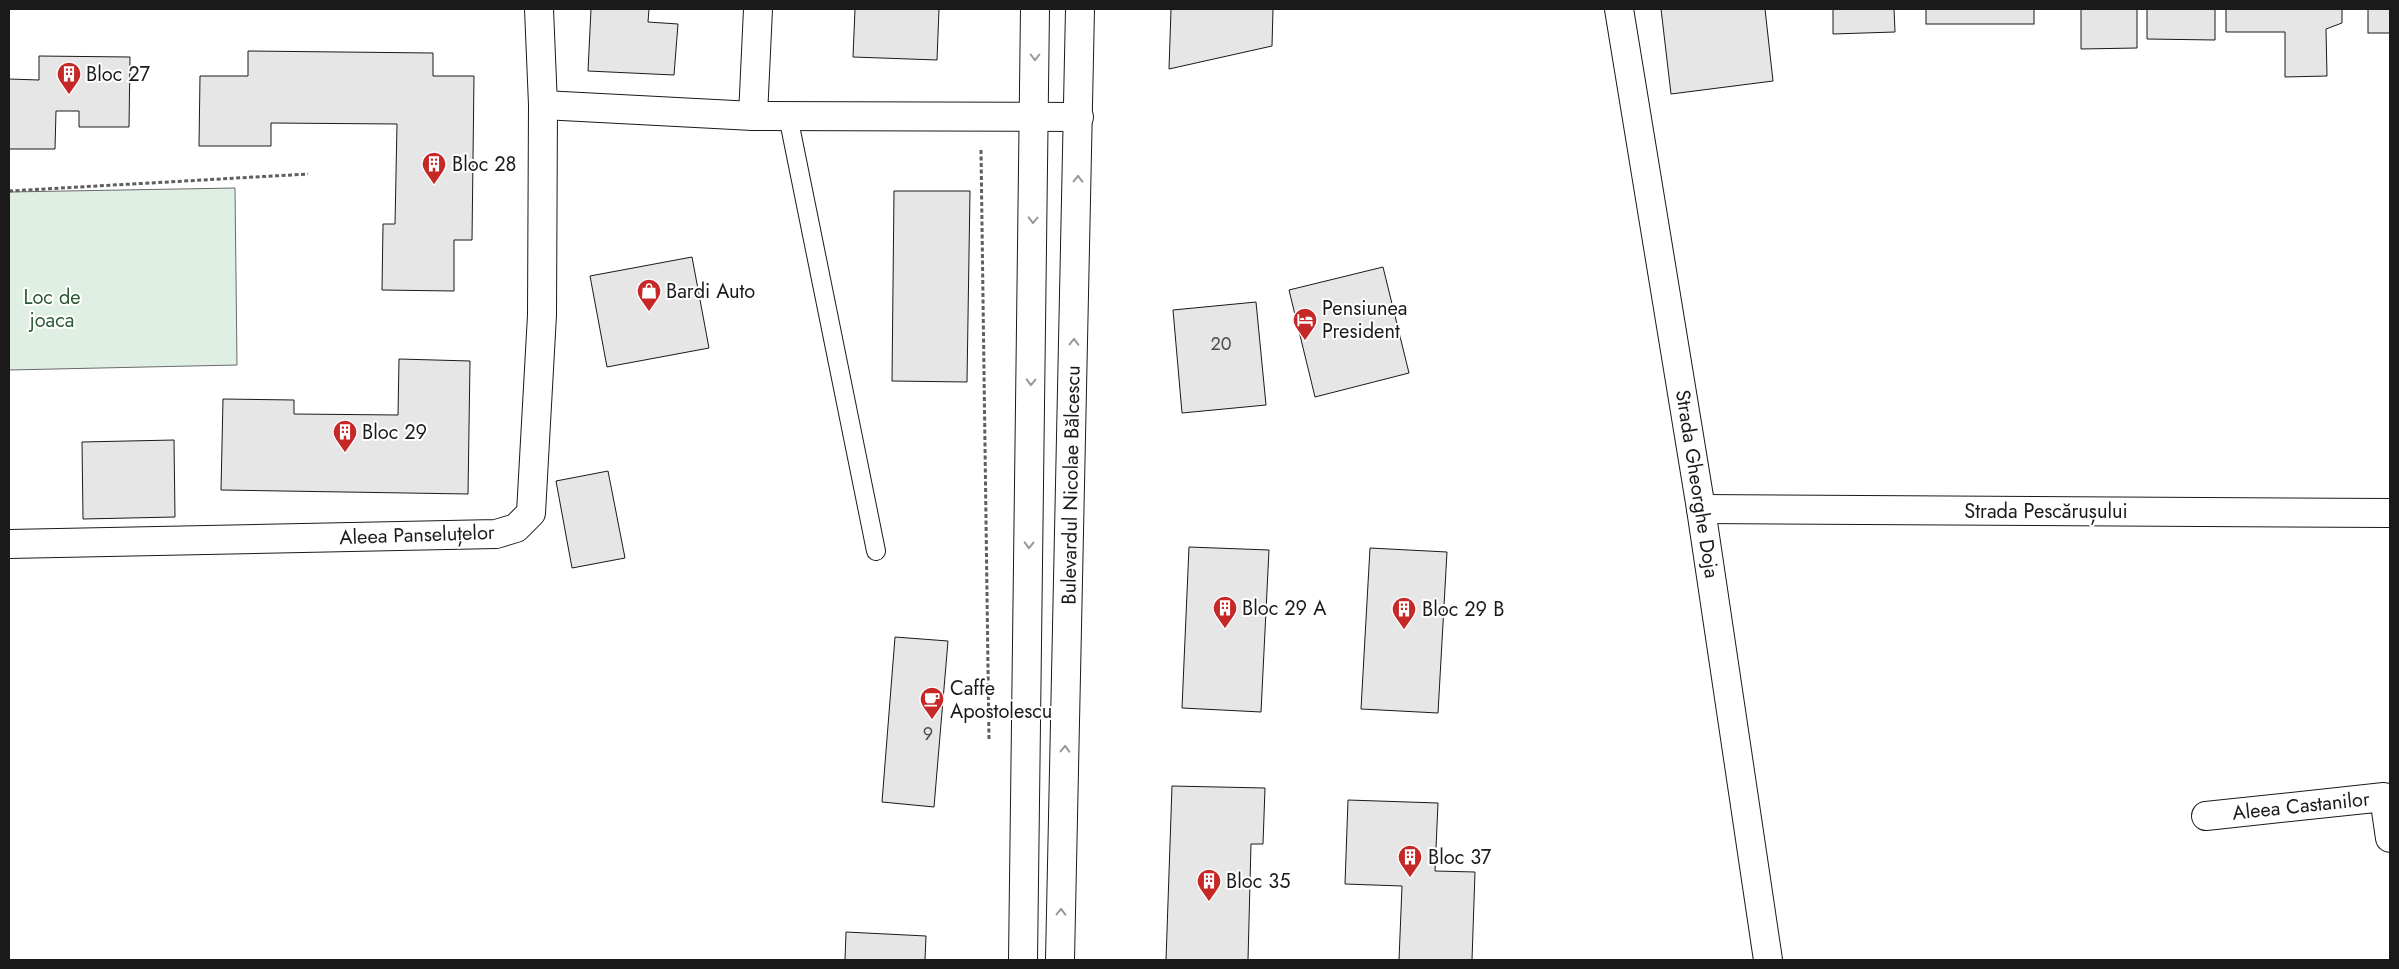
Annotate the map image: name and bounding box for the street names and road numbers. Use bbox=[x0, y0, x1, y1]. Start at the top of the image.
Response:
street label: Bulevardul Nicolae Bălcescu bbox=[1054, 365, 1088, 605]
street label: Strada Gheorghe Doja bbox=[1668, 388, 1726, 580]
street label: Strada Pescărușului bbox=[1964, 497, 2128, 526]
street label: Aleea Panseluțelor bbox=[339, 518, 495, 552]
street label: Aleea Castanilor bbox=[2231, 784, 2371, 828]

